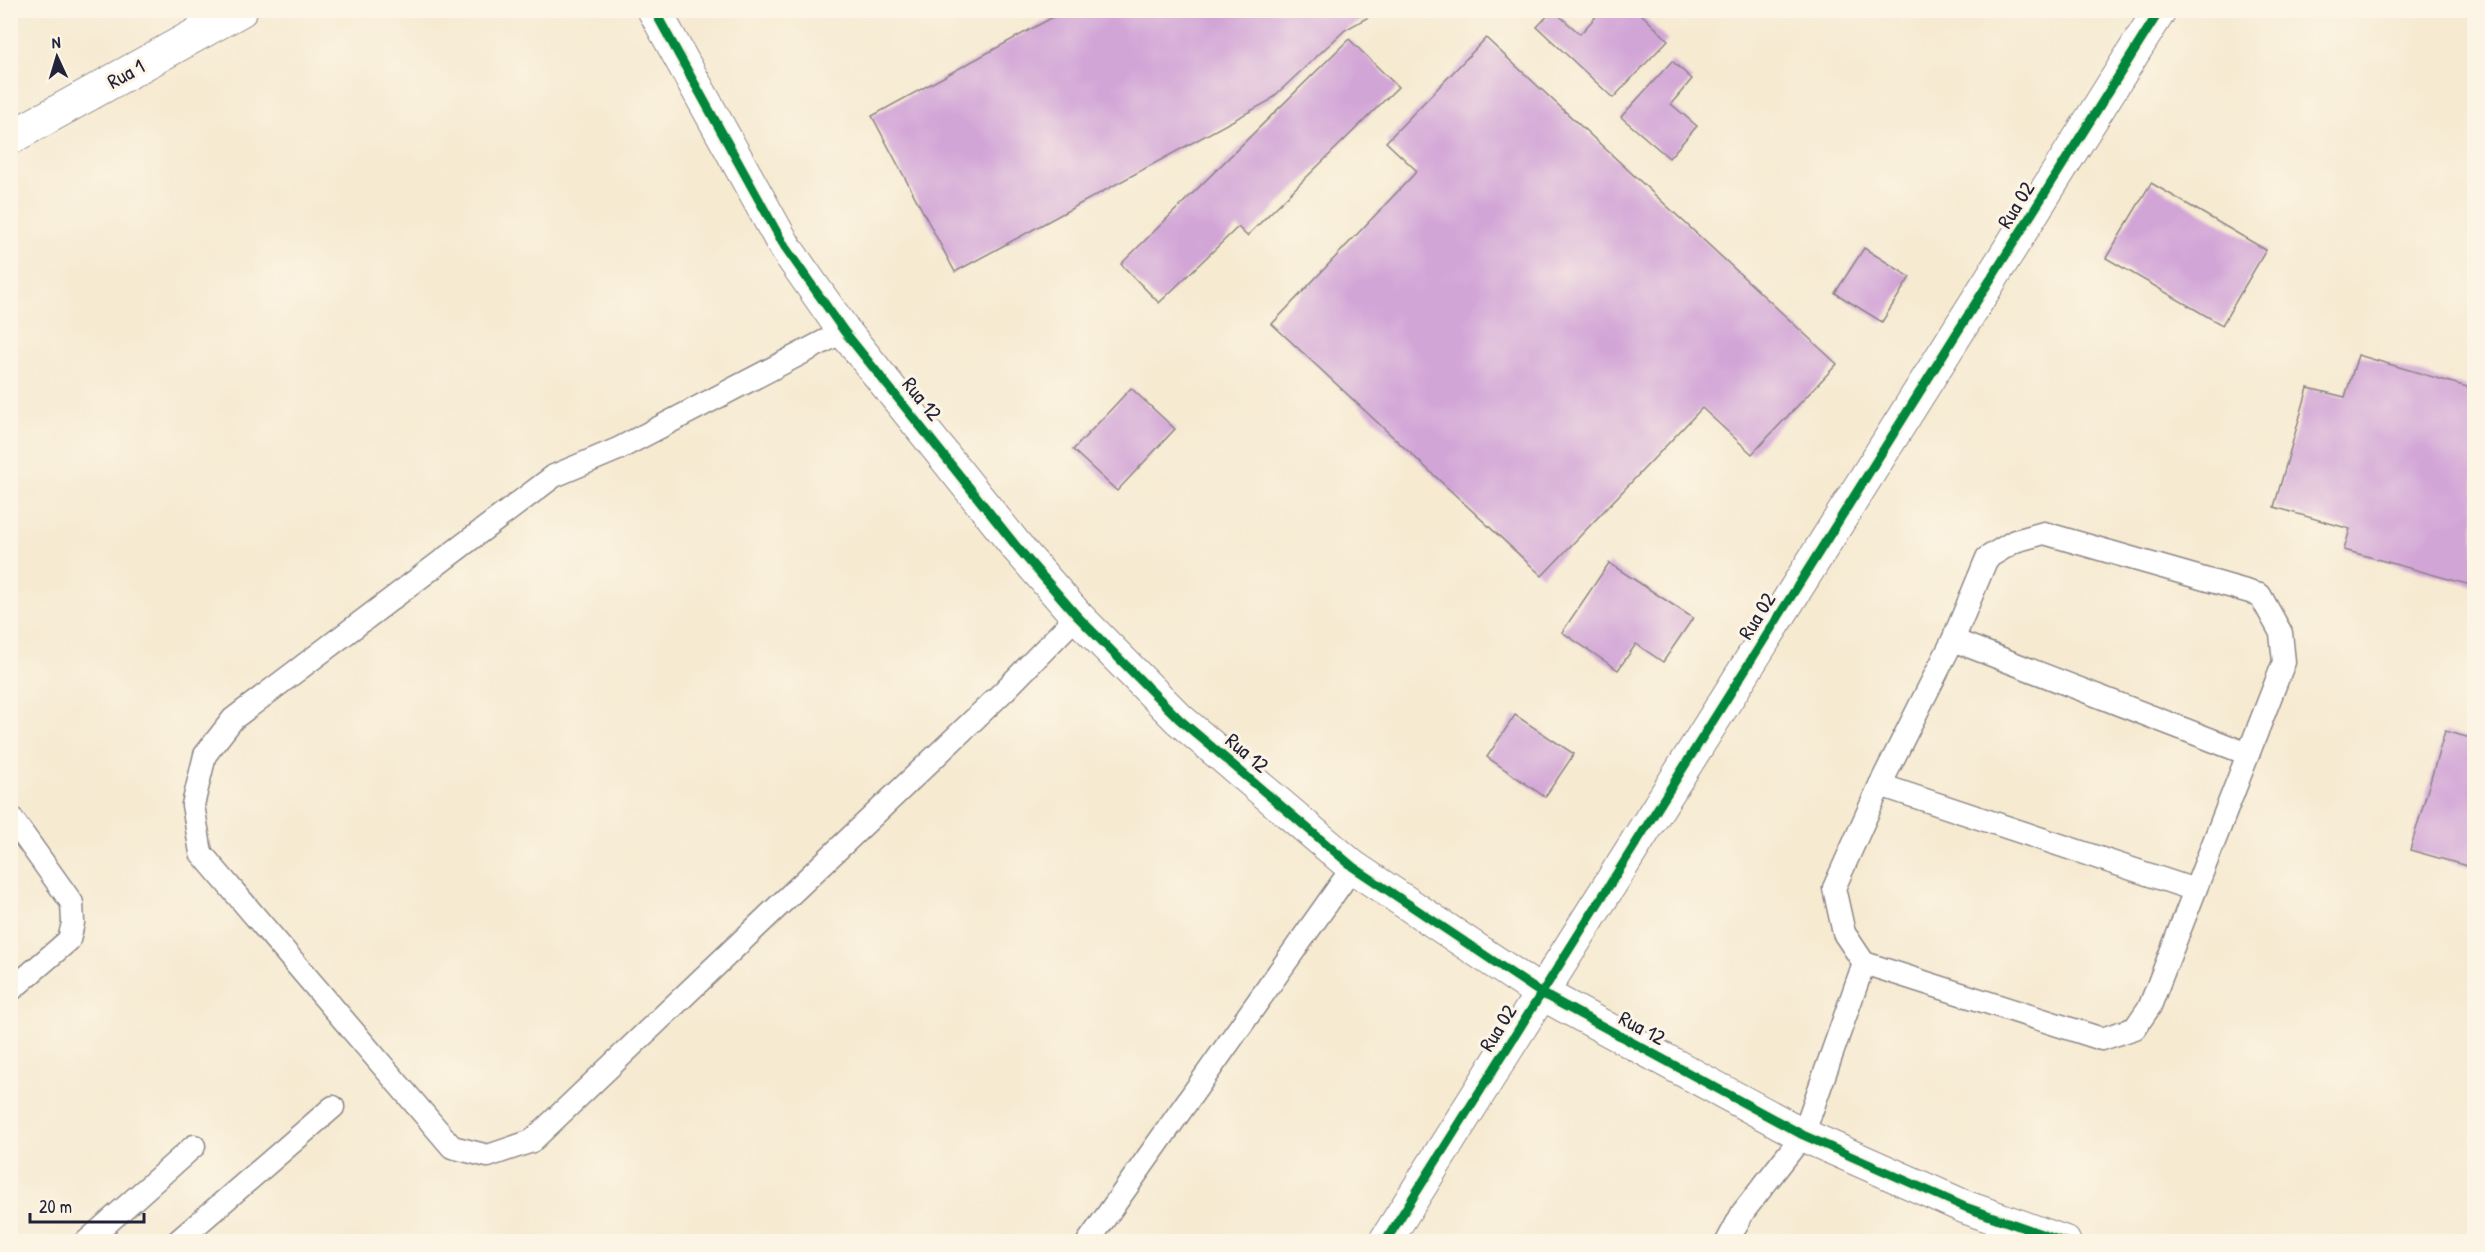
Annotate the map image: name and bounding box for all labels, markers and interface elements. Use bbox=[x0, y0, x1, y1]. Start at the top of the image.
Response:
north arrow bbox=[27, 27, 87, 87]
text: N bbox=[51, 31, 61, 53]
street label: Rua 1 bbox=[102, 52, 150, 96]
street label: Rua 02 bbox=[1990, 176, 2041, 234]
street label: Rua 12 bbox=[896, 371, 949, 427]
street label: Rua 02 bbox=[1731, 587, 1782, 645]
street label: Rua 12 bbox=[1219, 726, 1275, 779]
street label: Rua 02 bbox=[1472, 999, 1523, 1057]
street label: Rua 12 bbox=[1614, 1003, 1671, 1052]
scale bar bbox=[30, 1186, 144, 1224]
text: 20 m bbox=[39, 1194, 72, 1219]

